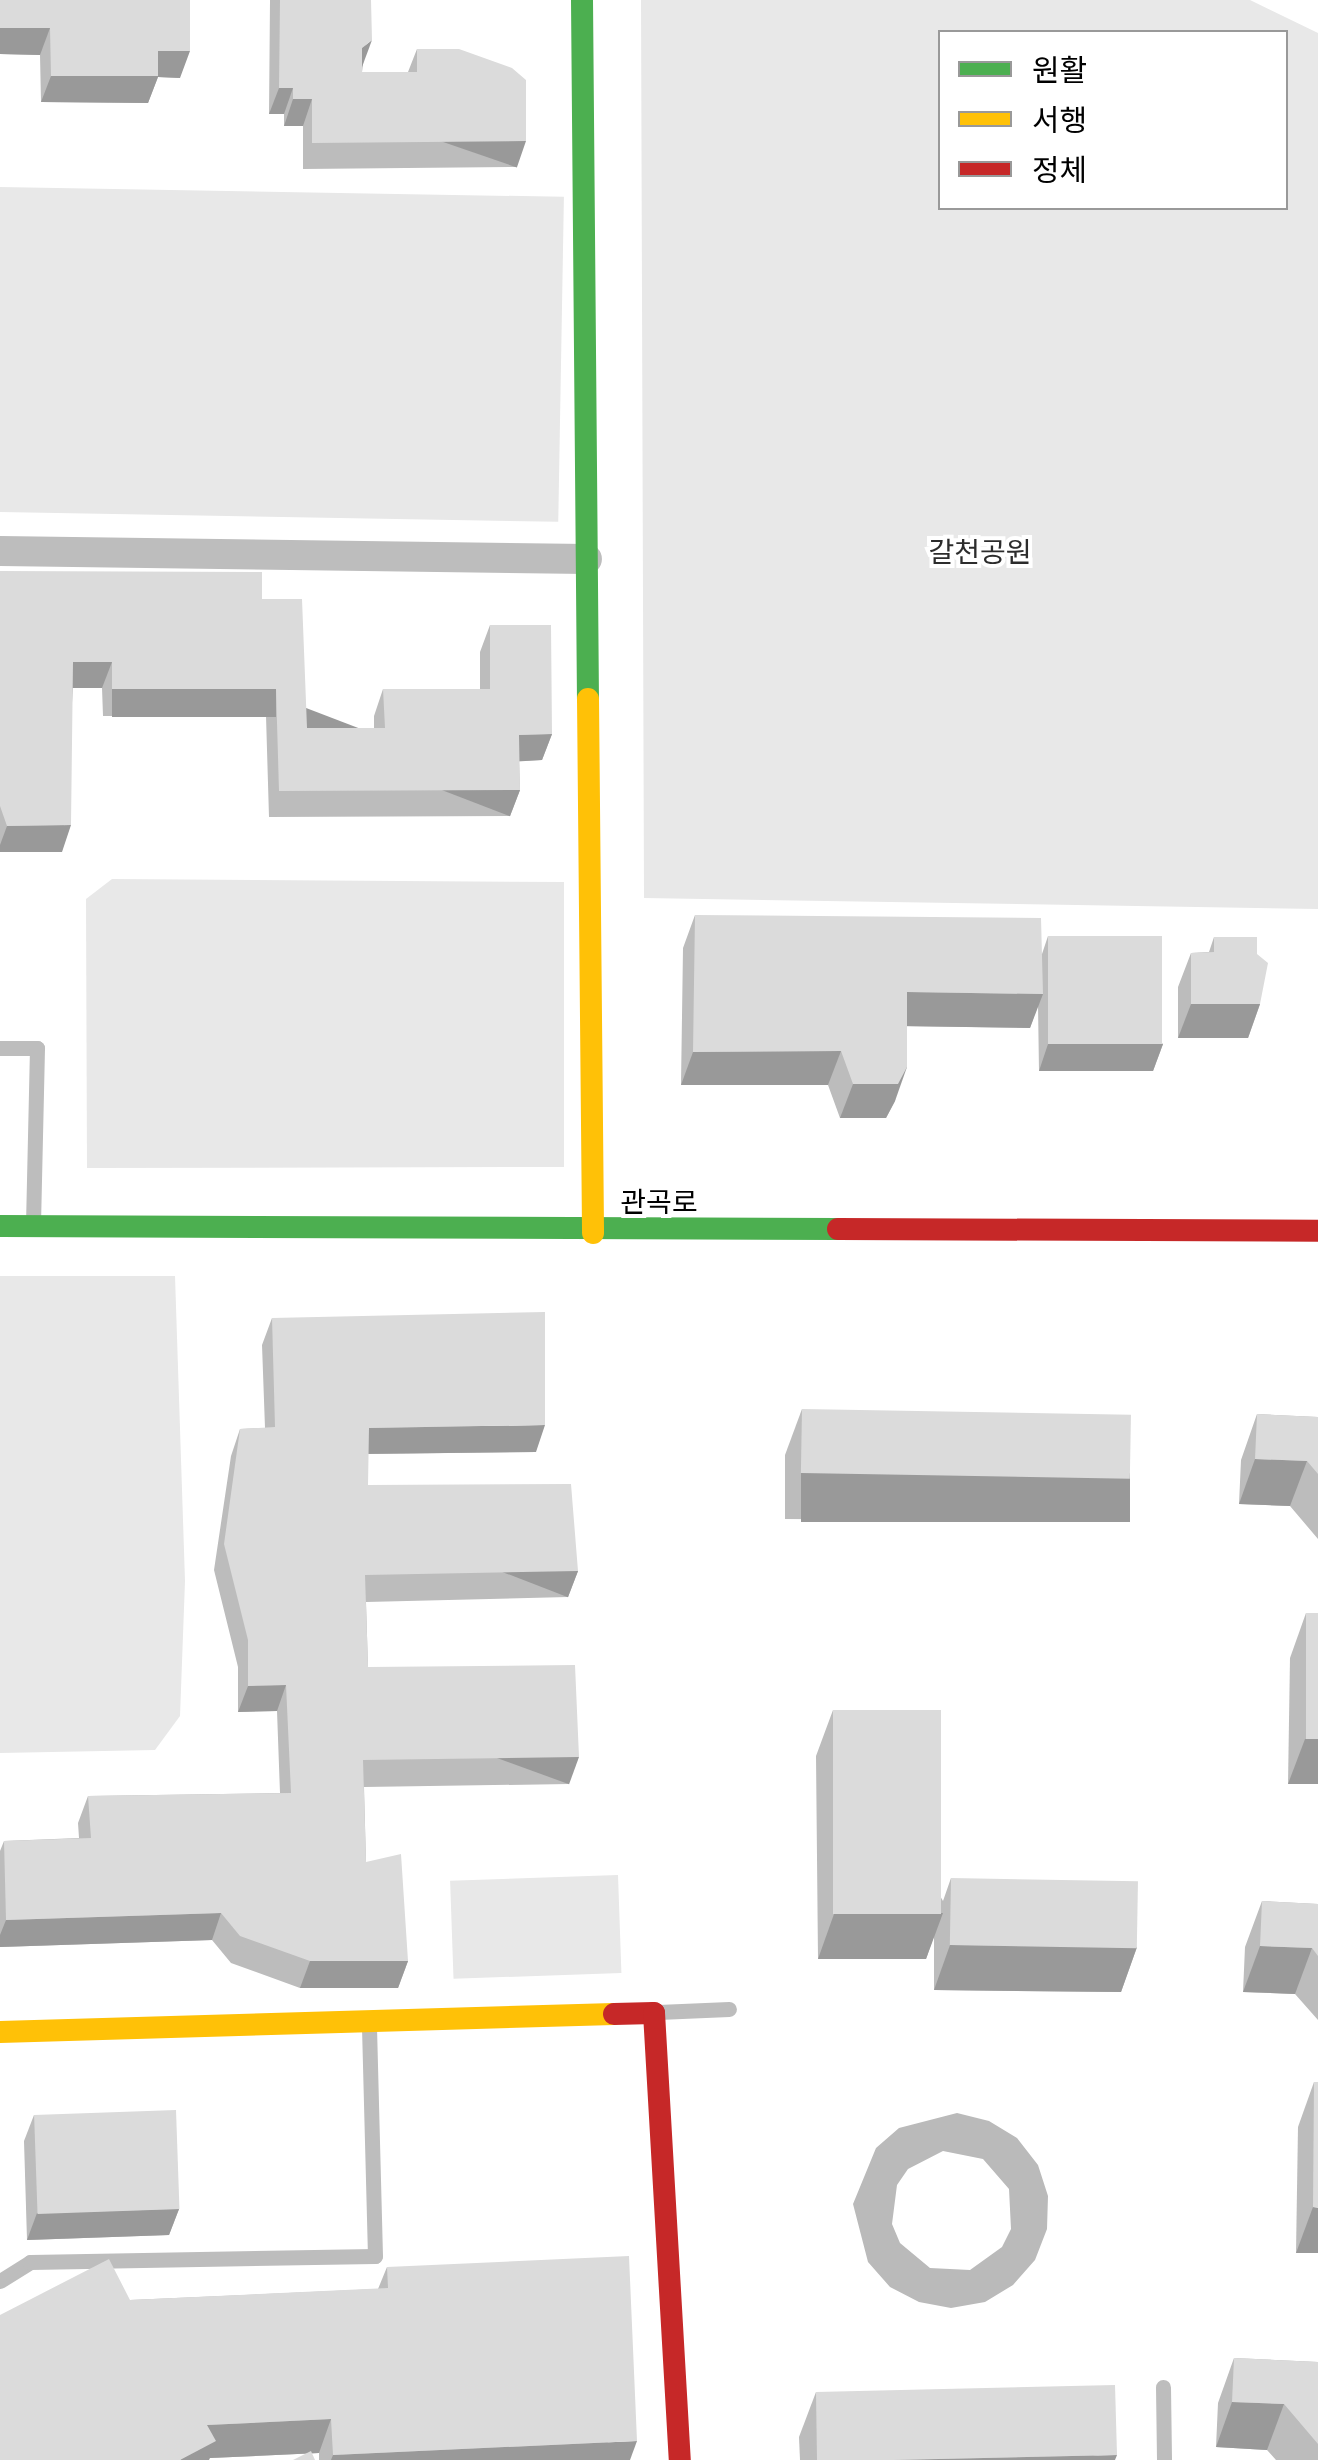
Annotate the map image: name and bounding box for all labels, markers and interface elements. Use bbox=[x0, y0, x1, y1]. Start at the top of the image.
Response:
legend bbox=[938, 30, 1288, 210]
text: 원활 bbox=[1032, 50, 1087, 93]
text: 서행 bbox=[1032, 100, 1087, 143]
text: 정체 bbox=[1032, 150, 1087, 193]
park label: 갈천공원 bbox=[928, 536, 1032, 570]
street label: 관곡로 bbox=[620, 1186, 698, 1220]

